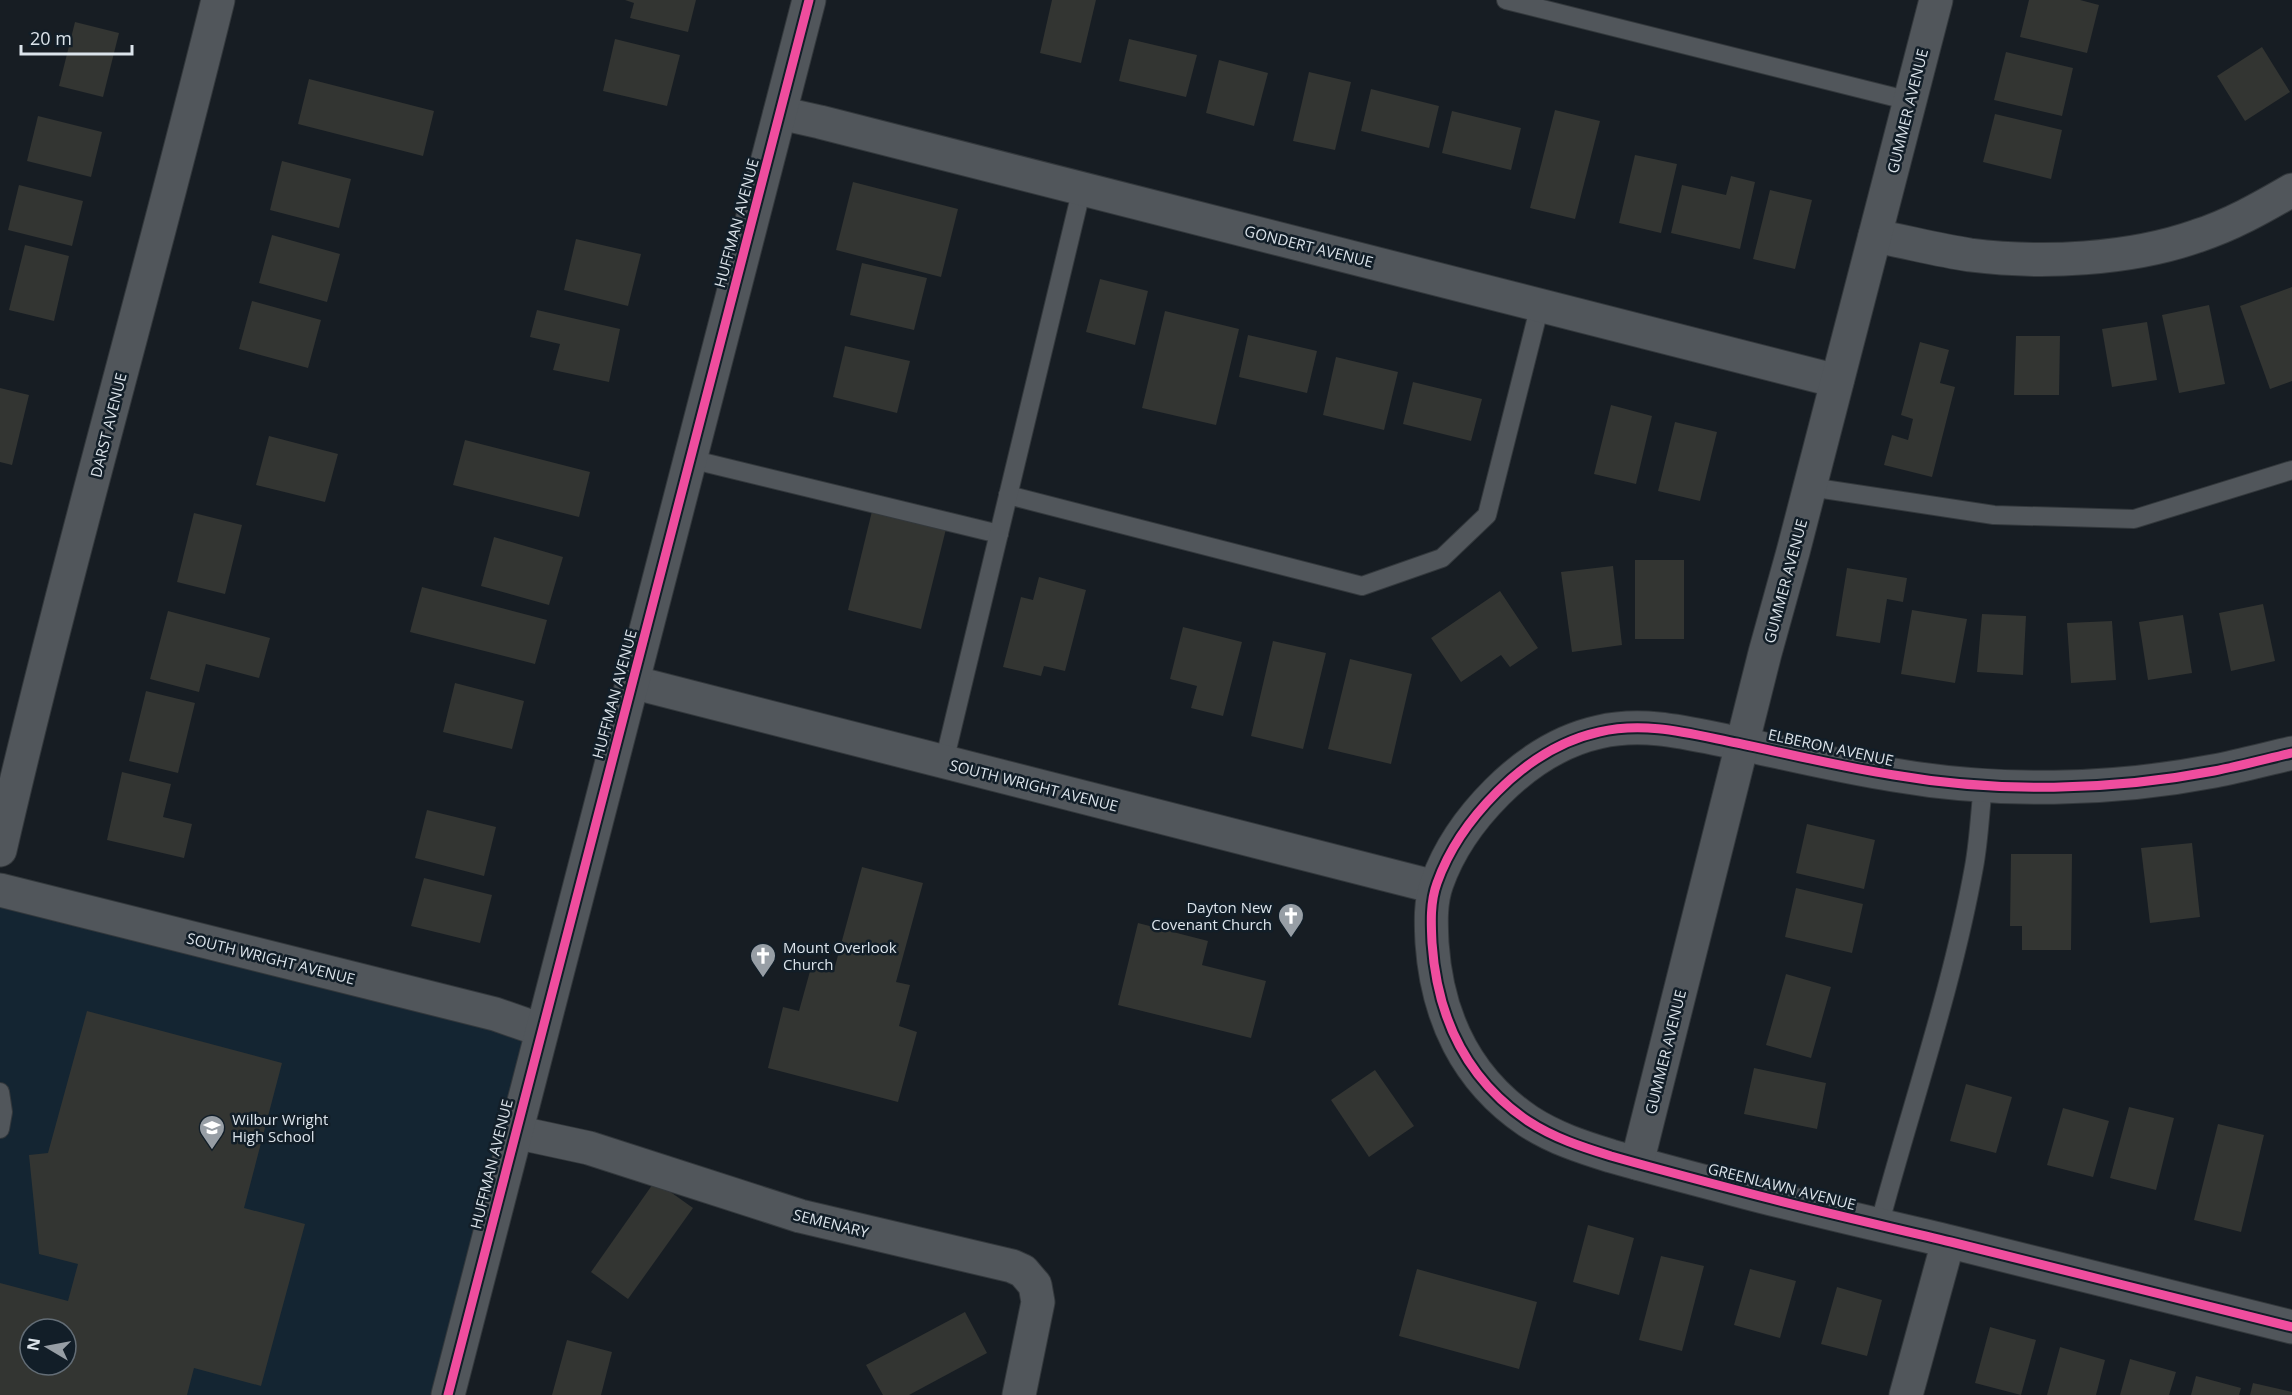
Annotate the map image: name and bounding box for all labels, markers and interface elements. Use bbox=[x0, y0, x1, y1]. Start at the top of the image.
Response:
scale bar bbox=[21, 18, 132, 56]
text: 20 m bbox=[30, 26, 72, 50]
street label: GUMMER AVENUE bbox=[1882, 47, 1932, 175]
street label: HUFFMAN AVENUE bbox=[709, 156, 763, 290]
street label: GONDERT AVENUE bbox=[1243, 220, 1375, 272]
street label: DARST AVENUE bbox=[85, 371, 131, 479]
street label: GUMMER AVENUE bbox=[1759, 517, 1811, 645]
street label: HUFFMAN AVENUE bbox=[587, 627, 641, 761]
street label: ELBERON AVENUE bbox=[1766, 724, 1896, 770]
street label: SOUTH WRIGHT AVENUE bbox=[948, 754, 1120, 816]
place label: Dayton New Covenant Church bbox=[1151, 897, 1272, 934]
church icon: Dayton New Covenant Church bbox=[1276, 901, 1306, 939]
street label: SOUTH WRIGHT AVENUE bbox=[185, 927, 357, 989]
place label: Mount Overlook Church bbox=[783, 937, 897, 974]
church icon: Mount Overlook Church bbox=[748, 941, 778, 979]
street label: GUMMER AVENUE bbox=[1640, 988, 1690, 1116]
street label: HUFFMAN AVENUE bbox=[465, 1097, 517, 1231]
place label: Wilbur Wright High School bbox=[232, 1109, 328, 1146]
school or university icon: Wilbur Wright High School bbox=[197, 1113, 227, 1151]
street label: GREENLAWN AVENUE bbox=[1706, 1158, 1858, 1214]
street label: SEMENARY bbox=[791, 1204, 871, 1242]
north arrow bbox=[18, 1317, 78, 1377]
text: N bbox=[21, 1336, 45, 1353]

